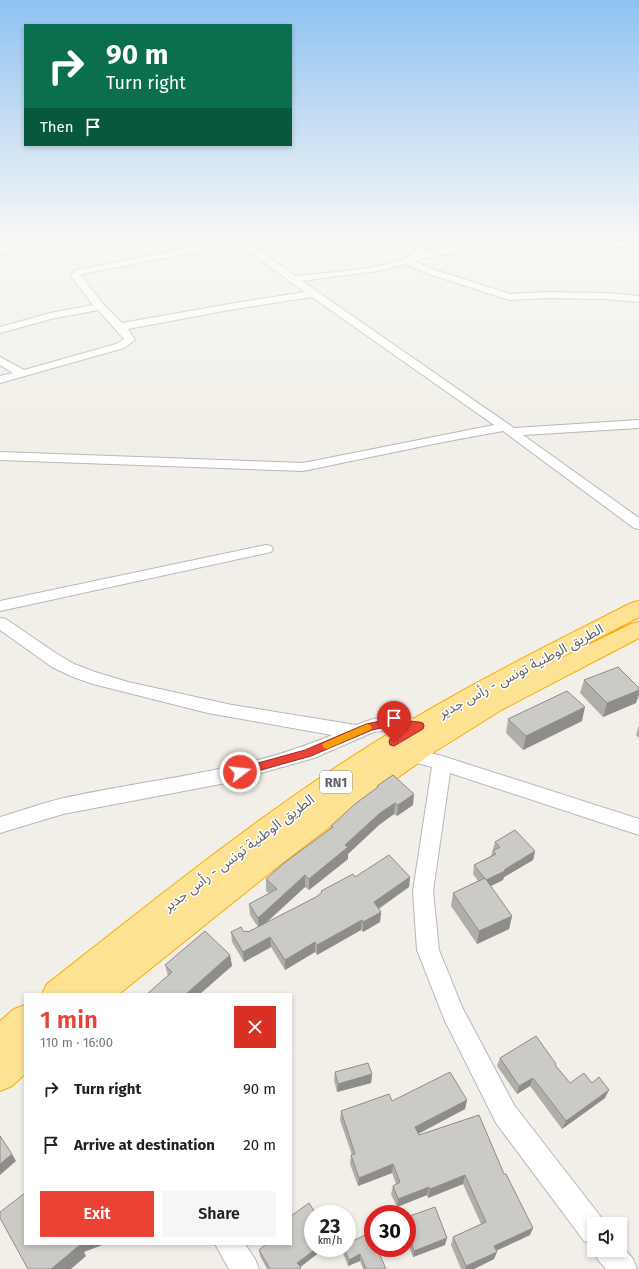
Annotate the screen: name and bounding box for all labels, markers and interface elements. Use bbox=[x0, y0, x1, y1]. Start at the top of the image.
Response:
text: 90 m bbox=[106, 38, 168, 71]
icon: right bbox=[40, 40, 92, 92]
text: Turn right bbox=[106, 72, 186, 94]
icon: arrive bbox=[82, 116, 104, 138]
text: Then bbox=[40, 118, 74, 136]
street label: الطريق الوطنية تونس - رأس جدير bbox=[434, 620, 607, 723]
pin bbox=[377, 701, 411, 742]
icon: arrive bbox=[383, 707, 405, 729]
position arrow bbox=[219, 751, 261, 793]
road number: RN1 bbox=[320, 771, 352, 793]
street label: الطريق الوطنية تونس - رأس جدير bbox=[159, 790, 318, 917]
text: 1 min bbox=[40, 1006, 98, 1034]
button: close bbox=[234, 1006, 276, 1048]
text: 110 m · 16:00 bbox=[40, 1035, 113, 1050]
icon: right bbox=[40, 1078, 62, 1100]
text: Turn right bbox=[74, 1080, 141, 1098]
text: 90 m bbox=[243, 1080, 276, 1098]
icon: arrive bbox=[40, 1134, 62, 1156]
text: Arrive at destination bbox=[74, 1136, 215, 1154]
text: 20 m bbox=[243, 1136, 276, 1154]
button: Exit bbox=[40, 1191, 154, 1237]
button: Share bbox=[162, 1191, 276, 1237]
speed limit sign: 30 bbox=[364, 1205, 416, 1257]
text: 23 bbox=[320, 1214, 340, 1238]
map controls bbox=[587, 1217, 627, 1257]
button: sound bbox=[587, 1217, 627, 1257]
text: km/h bbox=[318, 1235, 342, 1247]

